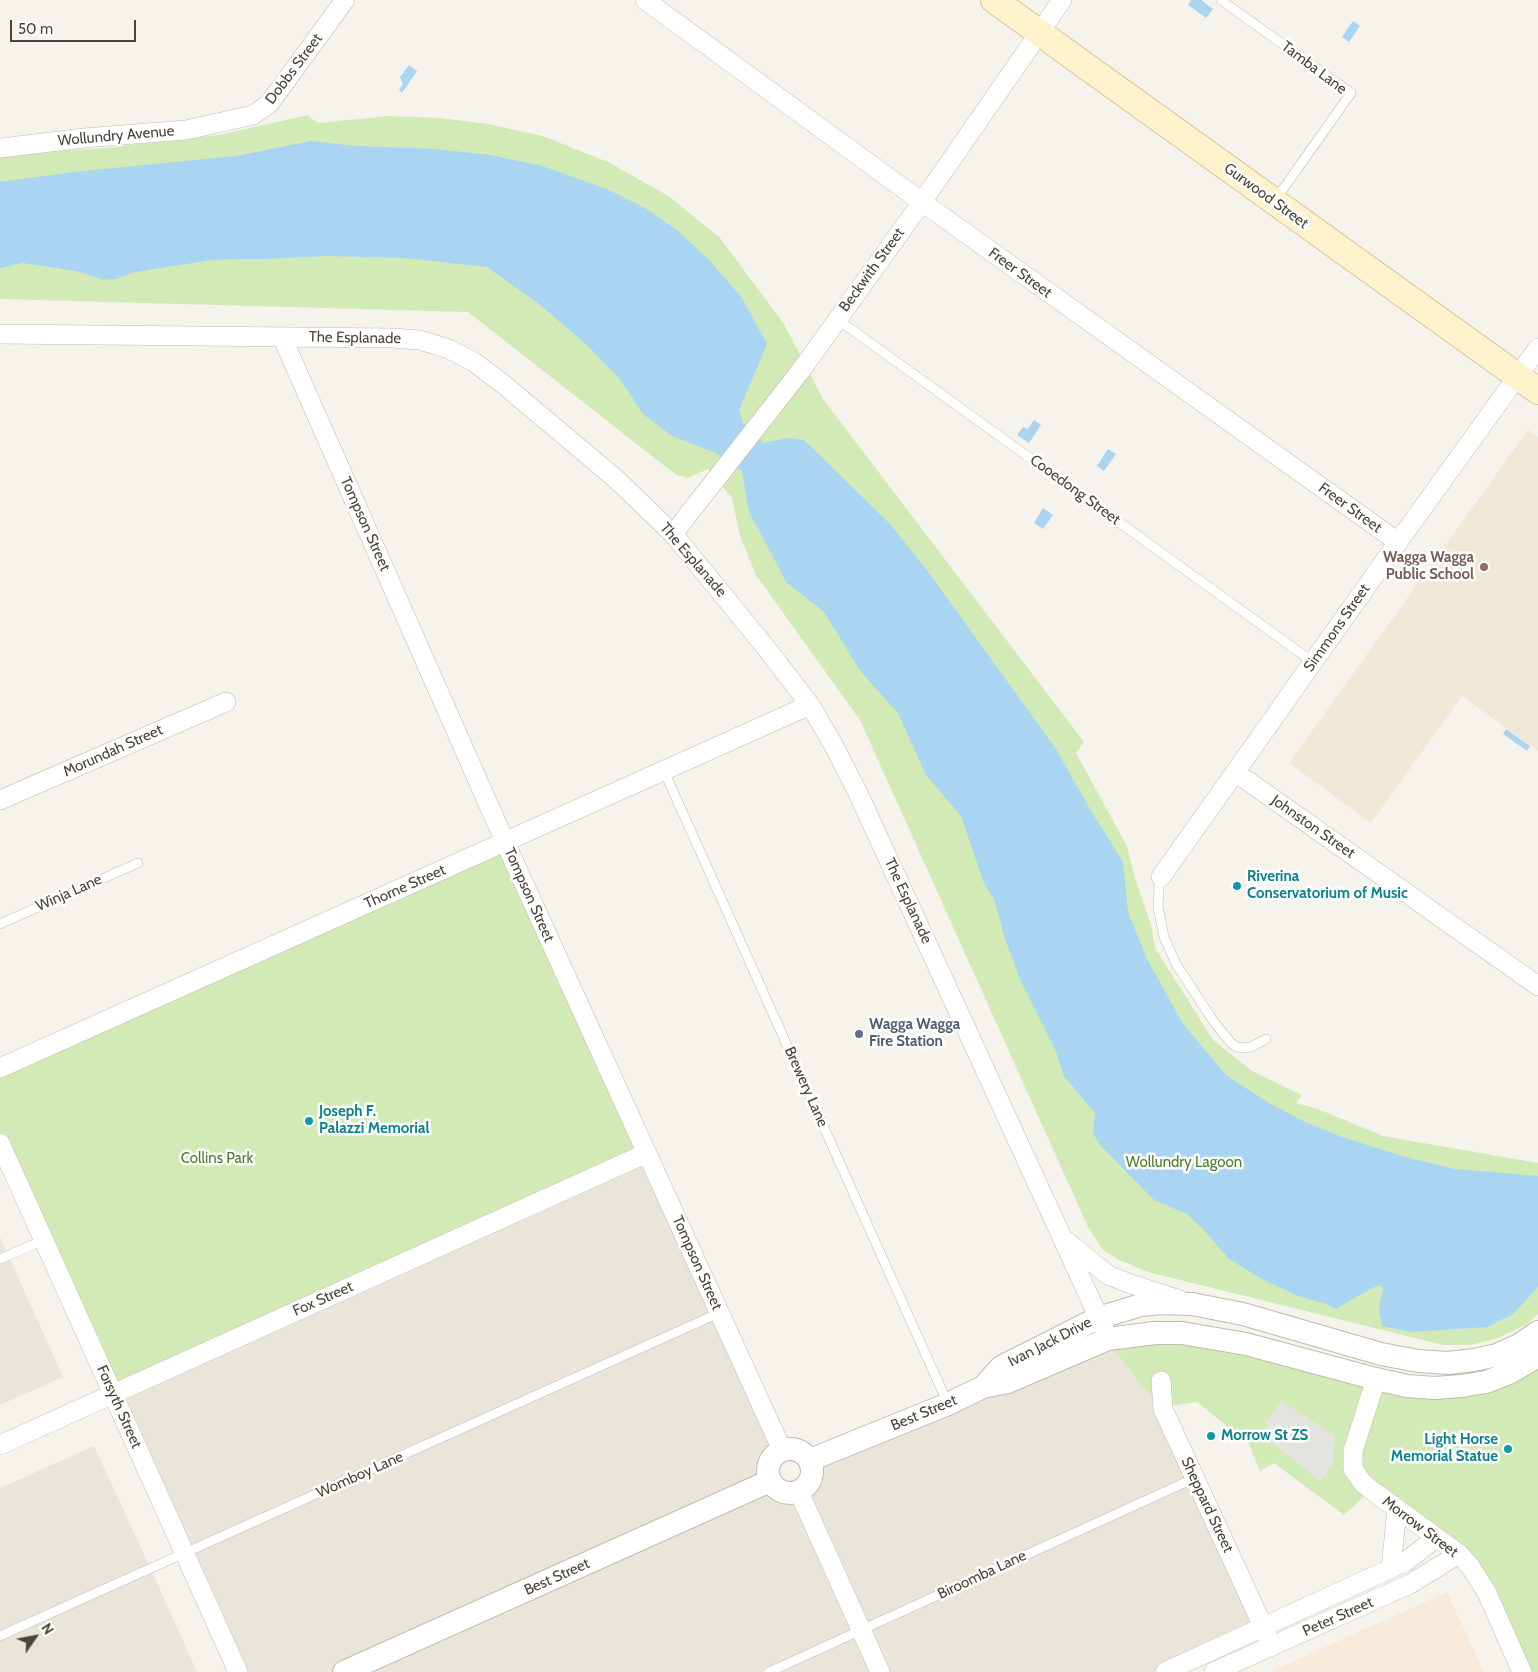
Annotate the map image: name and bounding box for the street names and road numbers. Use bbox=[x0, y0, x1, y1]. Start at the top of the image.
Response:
street label: Dobbs Street bbox=[262, 30, 326, 108]
street label: Tamba Lane bbox=[1278, 38, 1350, 98]
street label: Wollundry Avenue bbox=[57, 122, 175, 150]
street label: Gurwood Street bbox=[1220, 159, 1312, 233]
street label: Beckwith Street bbox=[836, 225, 908, 315]
street label: Freer Street bbox=[985, 244, 1055, 302]
street label: The Esplanade bbox=[309, 328, 401, 348]
street label: Cooedong Street bbox=[1026, 451, 1124, 529]
street label: Tompson Street bbox=[336, 474, 394, 574]
street label: Freer Street bbox=[1315, 479, 1385, 537]
street label: The Esplanade bbox=[656, 519, 730, 601]
street label: Simmons Street bbox=[1300, 581, 1374, 675]
street label: Morundah Street bbox=[61, 721, 165, 781]
street label: Johnston Street bbox=[1268, 791, 1358, 863]
street label: Tompson Street bbox=[500, 845, 558, 945]
street label: The Esplanade bbox=[880, 855, 936, 947]
street label: Thorne Street bbox=[362, 861, 448, 913]
street label: Winja Lane bbox=[33, 870, 105, 916]
street label: Brewery Lane bbox=[780, 1044, 832, 1130]
street label: Tompson Street bbox=[668, 1213, 726, 1313]
street label: Fox Street bbox=[290, 1278, 356, 1320]
street label: Ivan Jack Drive bbox=[1005, 1313, 1095, 1371]
street label: Forsyth Street bbox=[93, 1363, 145, 1451]
street label: Best Street bbox=[888, 1391, 960, 1435]
street label: Womboy Lane bbox=[314, 1448, 406, 1502]
street label: Sheppard Street bbox=[1177, 1454, 1237, 1556]
street label: Morrow Street bbox=[1378, 1493, 1462, 1561]
street label: Biroomba Lane bbox=[935, 1547, 1029, 1603]
street label: Best Street bbox=[521, 1555, 593, 1599]
street label: Peter Street bbox=[1300, 1593, 1376, 1641]

